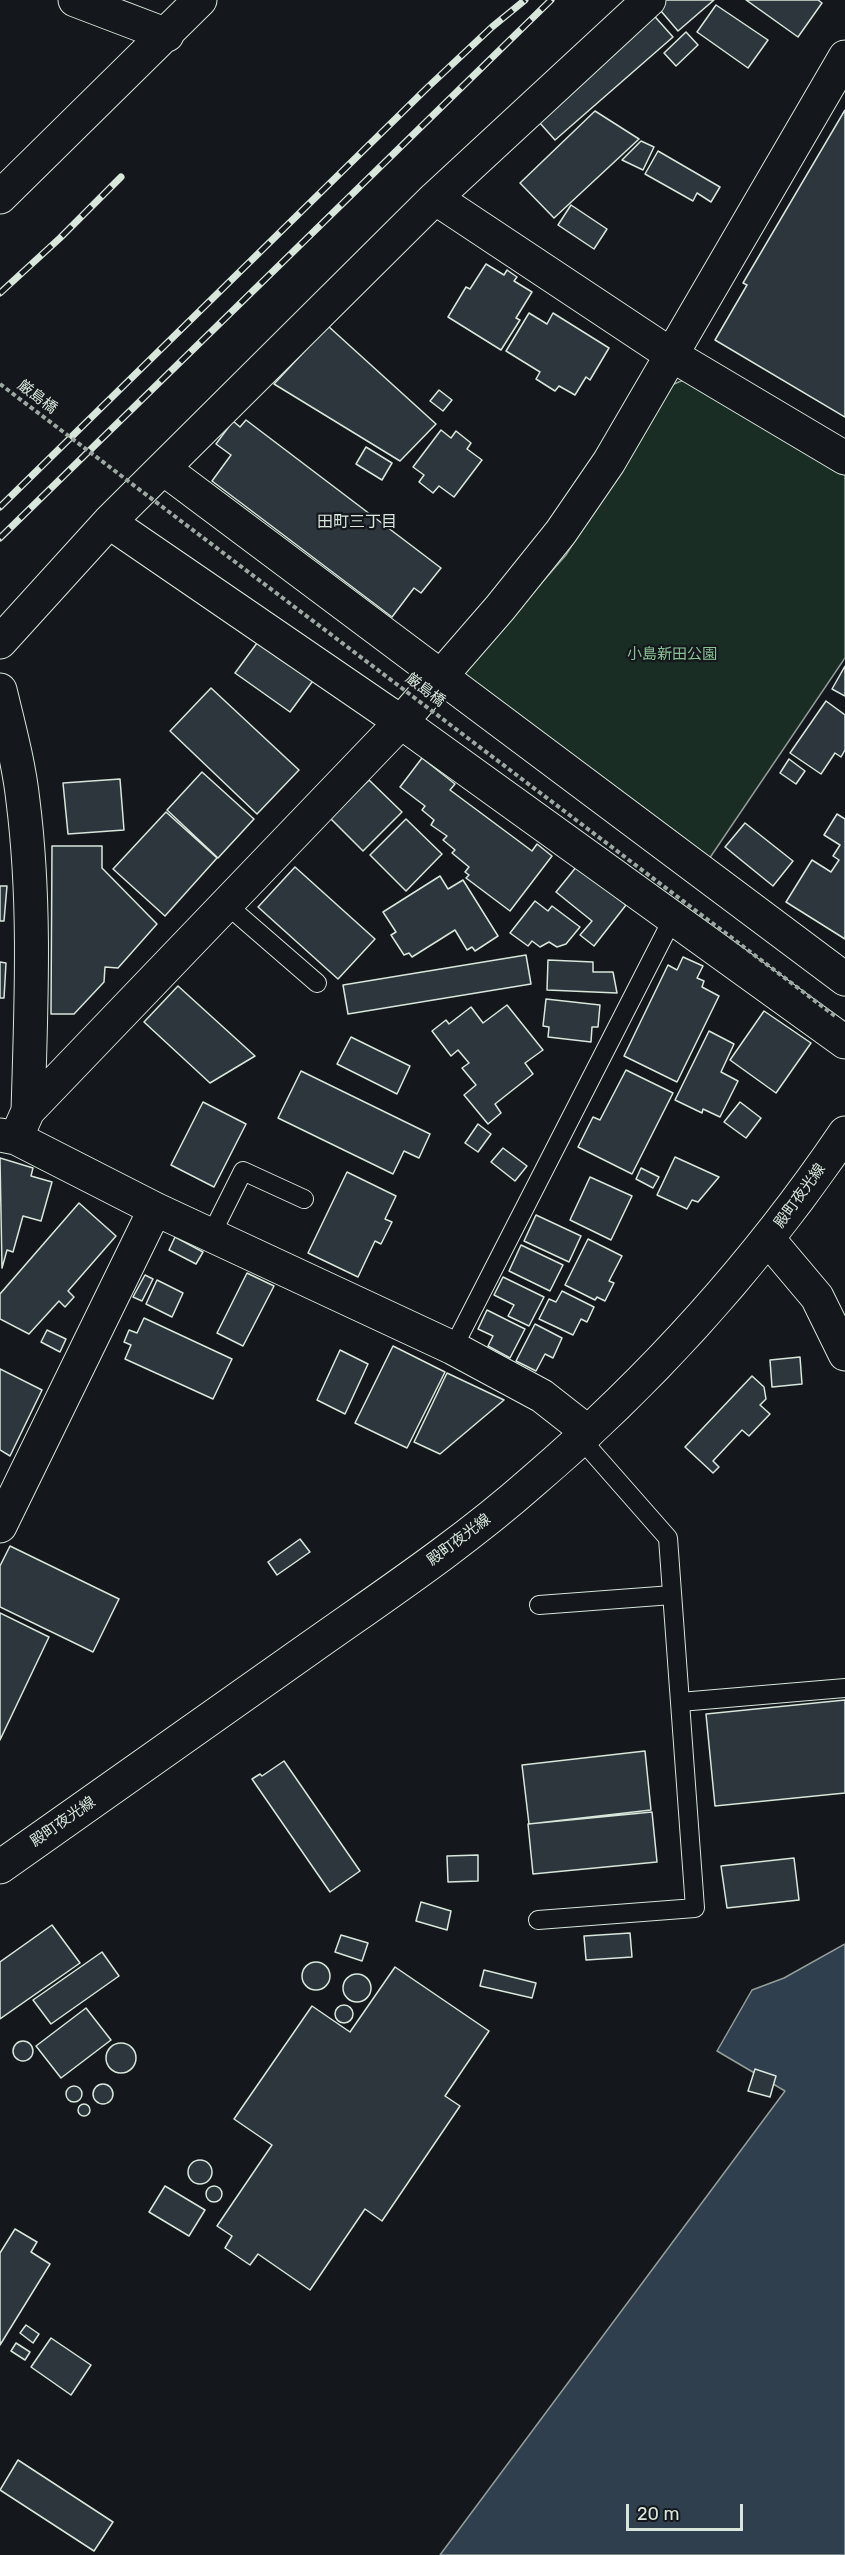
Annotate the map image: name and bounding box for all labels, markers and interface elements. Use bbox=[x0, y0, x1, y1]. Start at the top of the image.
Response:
street label: 厳島橋 bbox=[14, 376, 60, 418]
district label: 田町三丁目 bbox=[317, 512, 397, 532]
park label: 小島新田公園 bbox=[627, 646, 717, 664]
street label: 厳島橋 bbox=[402, 669, 448, 711]
street label: 殿町夜光線 bbox=[771, 1160, 829, 1232]
street label: 殿町夜光線 bbox=[424, 1510, 494, 1570]
street label: 殿町夜光線 bbox=[27, 1793, 99, 1851]
scale bar bbox=[629, 2492, 746, 2530]
text: 20 m bbox=[637, 2503, 679, 2525]

